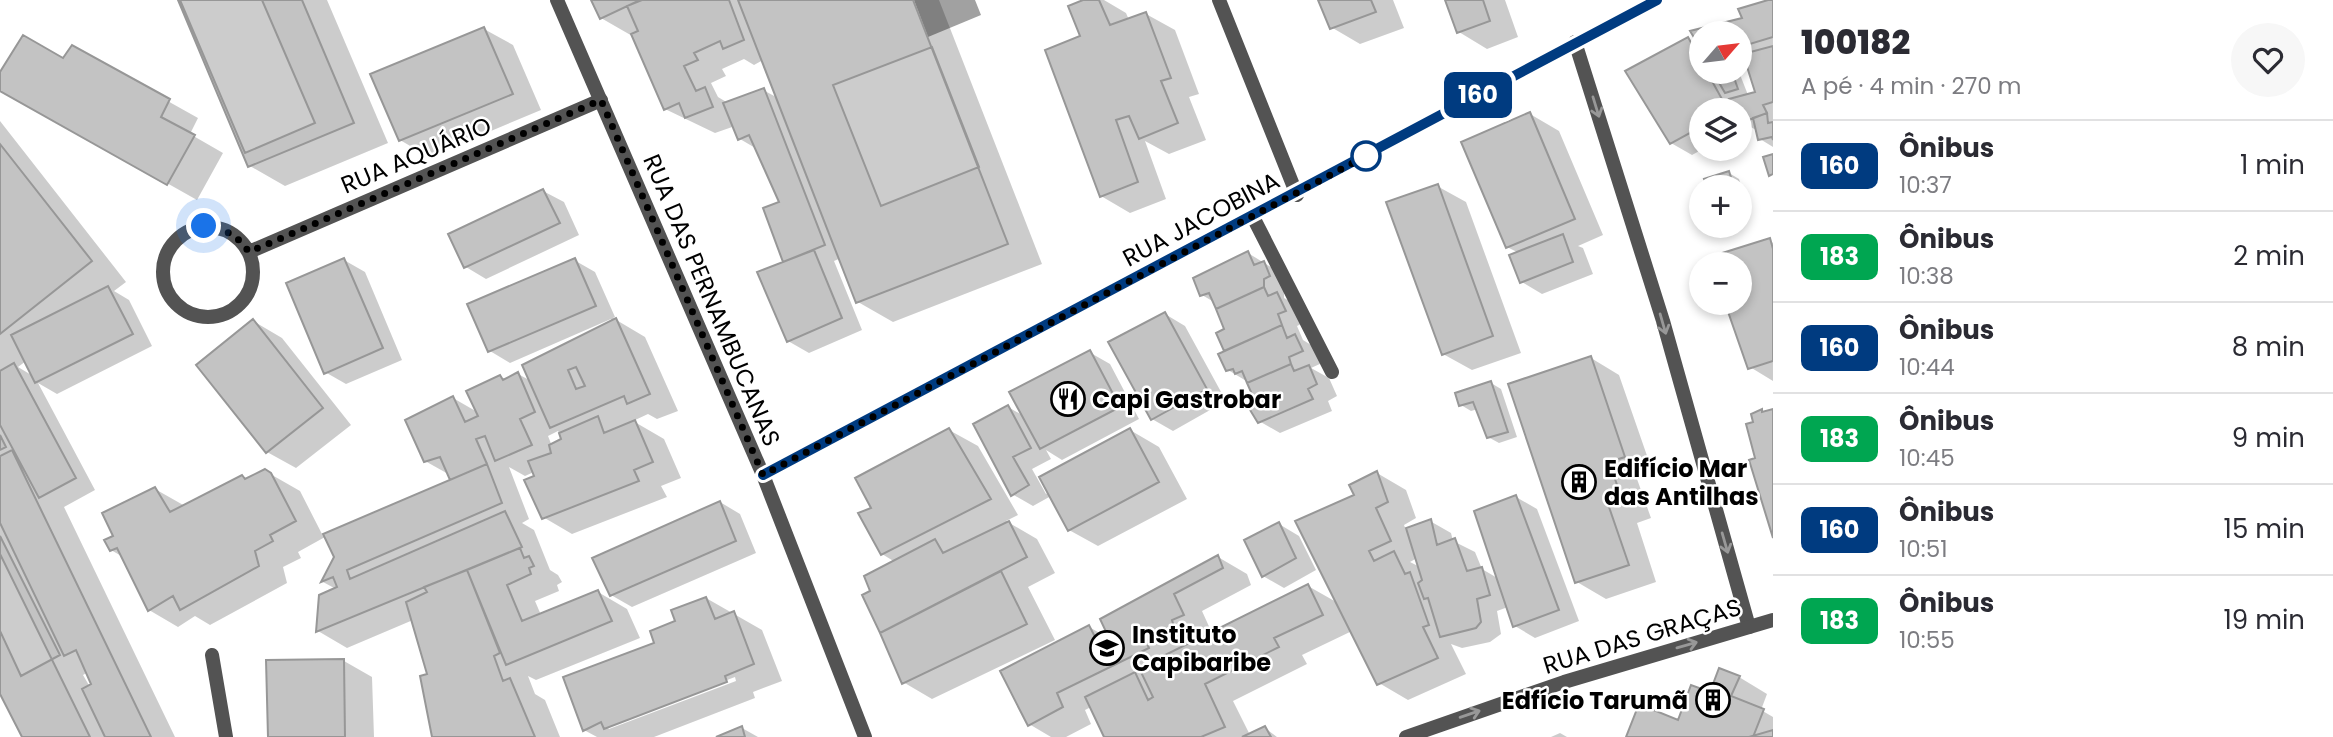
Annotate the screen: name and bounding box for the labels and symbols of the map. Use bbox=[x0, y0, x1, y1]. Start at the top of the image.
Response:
north arrow bbox=[1689, 21, 1752, 84]
line badge: 160 bbox=[1438, 72, 1518, 118]
one-way arrow bbox=[1590, 95, 1603, 117]
street label: RUA AQUÁRIO bbox=[336, 109, 496, 201]
unlabelled marker bbox=[1351, 141, 1381, 171]
street label: RUA DAS PERNAMBUCANAS bbox=[635, 149, 789, 451]
street label: RUA JACOBINA bbox=[1117, 164, 1285, 274]
your location bbox=[186, 208, 221, 243]
one-way arrow bbox=[1658, 313, 1671, 335]
restaurant icon: Capi Gastrobar bbox=[1049, 380, 1087, 418]
place label: Capi Gastrobar bbox=[1092, 383, 1281, 416]
place label: Edifício Mar das Antilhas bbox=[1604, 452, 1759, 513]
building icon: Edifício Mar das Antilhas bbox=[1560, 463, 1598, 501]
one-way arrow bbox=[1719, 531, 1732, 554]
street label: RUA DAS GRAÇAS bbox=[1539, 590, 1745, 682]
place label: Instituto Capibaribe bbox=[1132, 618, 1271, 679]
school or university icon: Instituto Capibaribe bbox=[1088, 629, 1126, 667]
one-way arrow bbox=[1676, 638, 1698, 651]
building icon: Edfício Tarumã bbox=[1694, 681, 1732, 719]
place label: Edfício Tarumã bbox=[1502, 684, 1688, 717]
one-way arrow bbox=[1459, 707, 1481, 719]

